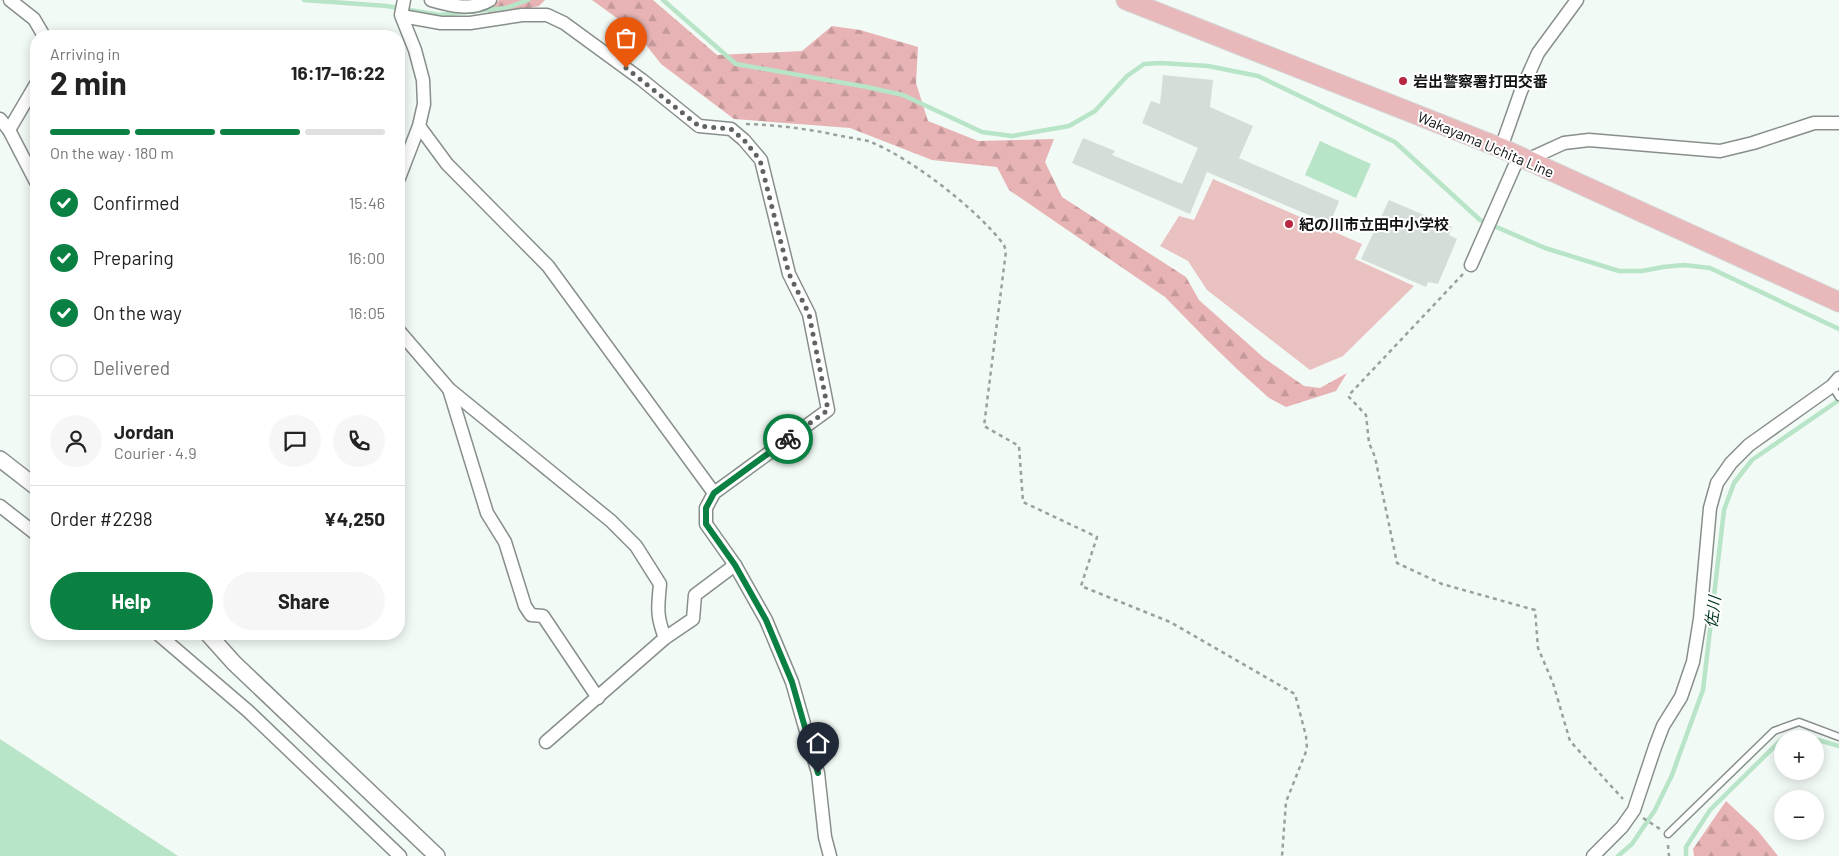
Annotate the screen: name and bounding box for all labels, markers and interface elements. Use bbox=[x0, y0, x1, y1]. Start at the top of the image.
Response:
pin bbox=[605, 17, 647, 68]
icon: bag bbox=[612, 24, 640, 52]
text: Arriving in bbox=[50, 44, 120, 63]
text: 16:17–16:22 bbox=[291, 61, 385, 84]
text: 2 min bbox=[50, 63, 127, 101]
place label: 岩出警察署打田交番 bbox=[1413, 72, 1548, 90]
marker: 岩出警察署打田交番 bbox=[1397, 75, 1409, 87]
street label: Wakayama Uchita Line bbox=[1415, 107, 1557, 181]
text: On the way · 180 m bbox=[50, 143, 174, 162]
icon: check bbox=[50, 189, 78, 217]
text: Confirmed bbox=[93, 191, 180, 214]
text: 15:46 bbox=[349, 193, 385, 212]
place label: 紀の川市立田中小学校 bbox=[1299, 215, 1449, 233]
marker: 紀の川市立田中小学校 bbox=[1283, 218, 1295, 230]
icon: check bbox=[50, 244, 78, 272]
text: Preparing bbox=[93, 246, 174, 269]
text: 16:00 bbox=[348, 248, 385, 267]
icon: check bbox=[50, 299, 78, 327]
text: On the way bbox=[93, 301, 182, 324]
text: 16:05 bbox=[348, 303, 385, 322]
text: Delivered bbox=[93, 356, 170, 379]
courier bbox=[763, 414, 813, 464]
button: person bbox=[50, 415, 102, 467]
button: chat bbox=[269, 415, 321, 467]
button: phone bbox=[333, 415, 385, 467]
text: Jordan bbox=[114, 420, 174, 443]
icon: bike bbox=[774, 425, 802, 453]
text: Courier · 4.9 bbox=[114, 443, 197, 462]
text: Order #2298 bbox=[50, 507, 153, 530]
text: ¥4,250 bbox=[324, 507, 385, 530]
button: Help bbox=[50, 572, 213, 630]
button: Share bbox=[223, 572, 385, 630]
water label: 佐川 bbox=[1701, 593, 1724, 629]
pin bbox=[797, 722, 839, 773]
icon: home bbox=[804, 729, 832, 757]
map controls bbox=[1774, 730, 1824, 840]
button: + bbox=[1774, 730, 1824, 780]
button: − bbox=[1774, 790, 1824, 840]

